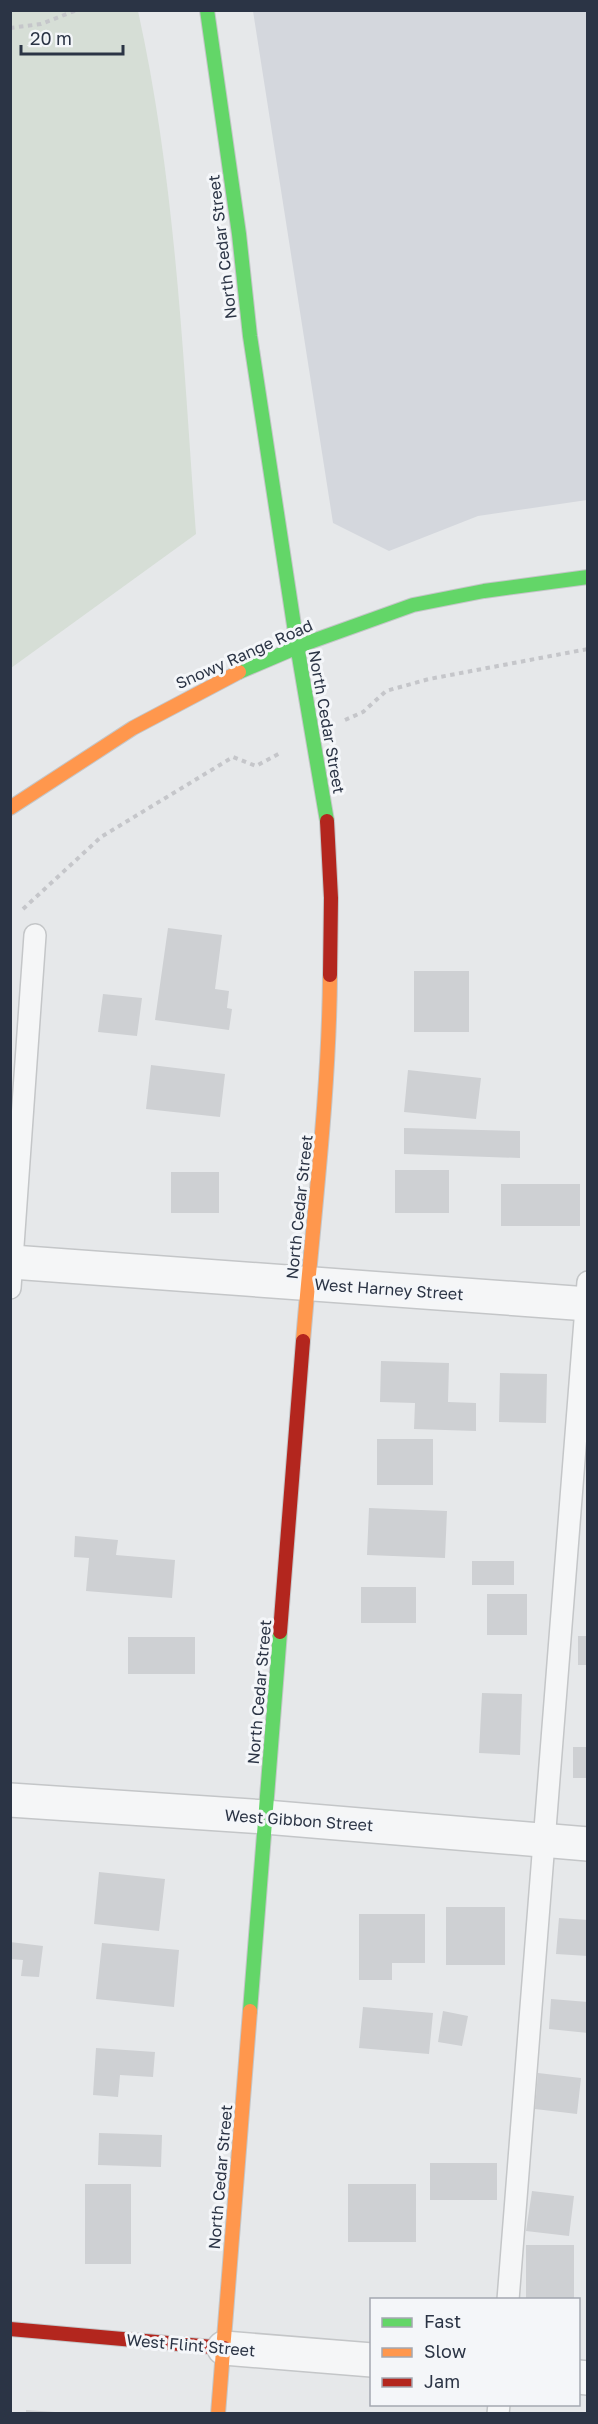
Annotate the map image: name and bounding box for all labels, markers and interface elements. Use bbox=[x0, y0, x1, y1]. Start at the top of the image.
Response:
scale bar bbox=[21, 18, 123, 56]
text: 20 m bbox=[30, 27, 72, 49]
street label: North Cedar Street bbox=[203, 174, 241, 320]
street label: Snowy Range Road bbox=[172, 615, 316, 693]
street label: North Cedar Street bbox=[305, 649, 349, 795]
street label: North Cedar Street bbox=[281, 1134, 317, 1280]
street label: West Harney Street bbox=[314, 1274, 464, 1304]
street label: North Cedar Street bbox=[243, 1619, 275, 1765]
street label: West Gibbon Street bbox=[224, 1805, 374, 1835]
street label: North Cedar Street bbox=[204, 2104, 236, 2250]
legend bbox=[370, 2298, 580, 2406]
text: Fast bbox=[424, 2310, 461, 2332]
street label: West Flint Street bbox=[126, 2329, 256, 2361]
text: Slow bbox=[424, 2340, 467, 2362]
text: Jam bbox=[424, 2370, 460, 2392]

